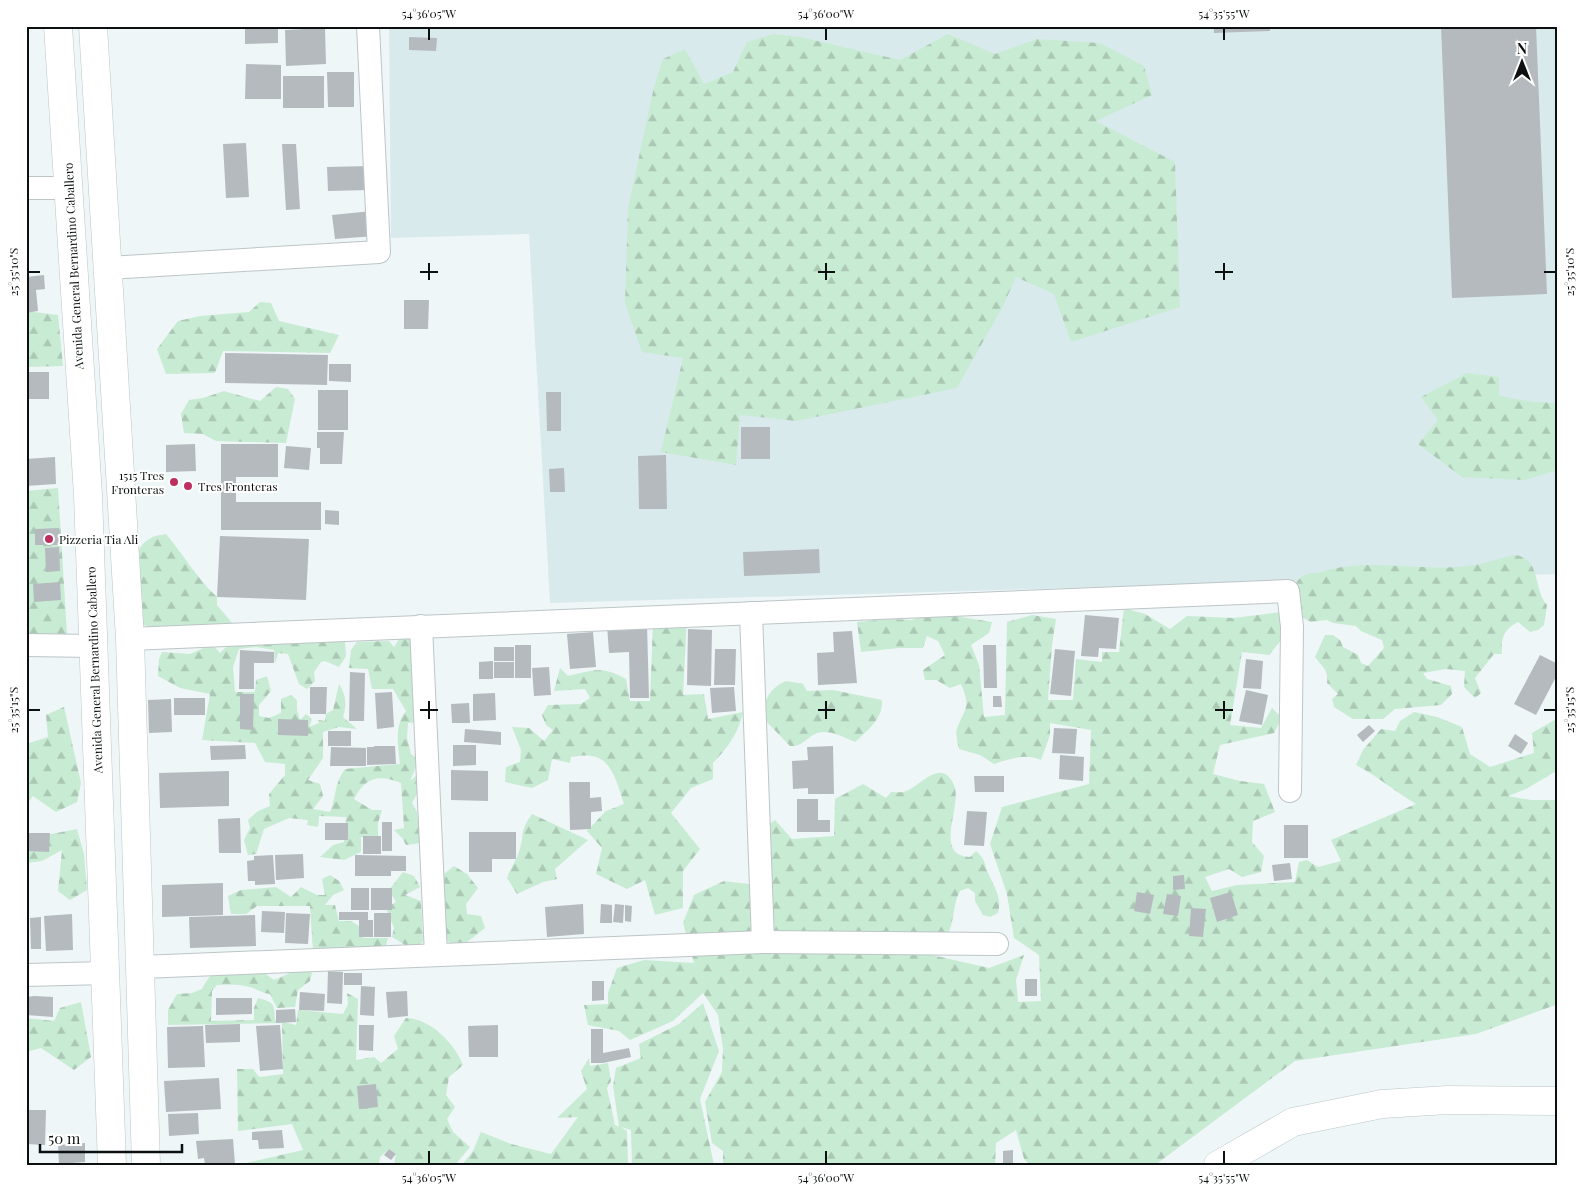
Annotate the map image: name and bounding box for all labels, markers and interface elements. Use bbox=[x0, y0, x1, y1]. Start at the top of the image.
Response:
text: 54°36'05"W bbox=[402, 5, 456, 21]
text: 54°36'00"W bbox=[798, 5, 854, 21]
text: 54°35'55"W bbox=[1198, 5, 1250, 21]
north arrow bbox=[1496, 38, 1546, 88]
text: N bbox=[1517, 39, 1527, 58]
street label: Avenida General Bernardino Caballero bbox=[60, 162, 86, 371]
text: 25°35'10"S bbox=[5, 248, 21, 296]
text: 25°35'10"S bbox=[1561, 248, 1577, 296]
place label: 1515 Tres Fronteras bbox=[111, 467, 164, 497]
marker: 1515 Tres Fronteras bbox=[168, 476, 180, 488]
place label: Tres Fronteras bbox=[198, 478, 278, 494]
marker: Tres Fronteras bbox=[182, 480, 194, 492]
place label: Pizzeria Tia Ali bbox=[59, 531, 139, 547]
marker: Pizzeria Tia Ali bbox=[43, 533, 55, 545]
street label: Avenida General Bernardino Caballero bbox=[82, 566, 106, 775]
text: 25°35'15"S bbox=[5, 687, 21, 733]
text: 25°35'15"S bbox=[1561, 687, 1577, 733]
scale bar bbox=[40, 1121, 182, 1153]
text: 50 m bbox=[48, 1128, 81, 1148]
text: 54°36'05"W bbox=[402, 1169, 456, 1185]
text: 54°36'00"W bbox=[798, 1169, 854, 1185]
text: 54°35'55"W bbox=[1198, 1169, 1250, 1185]

